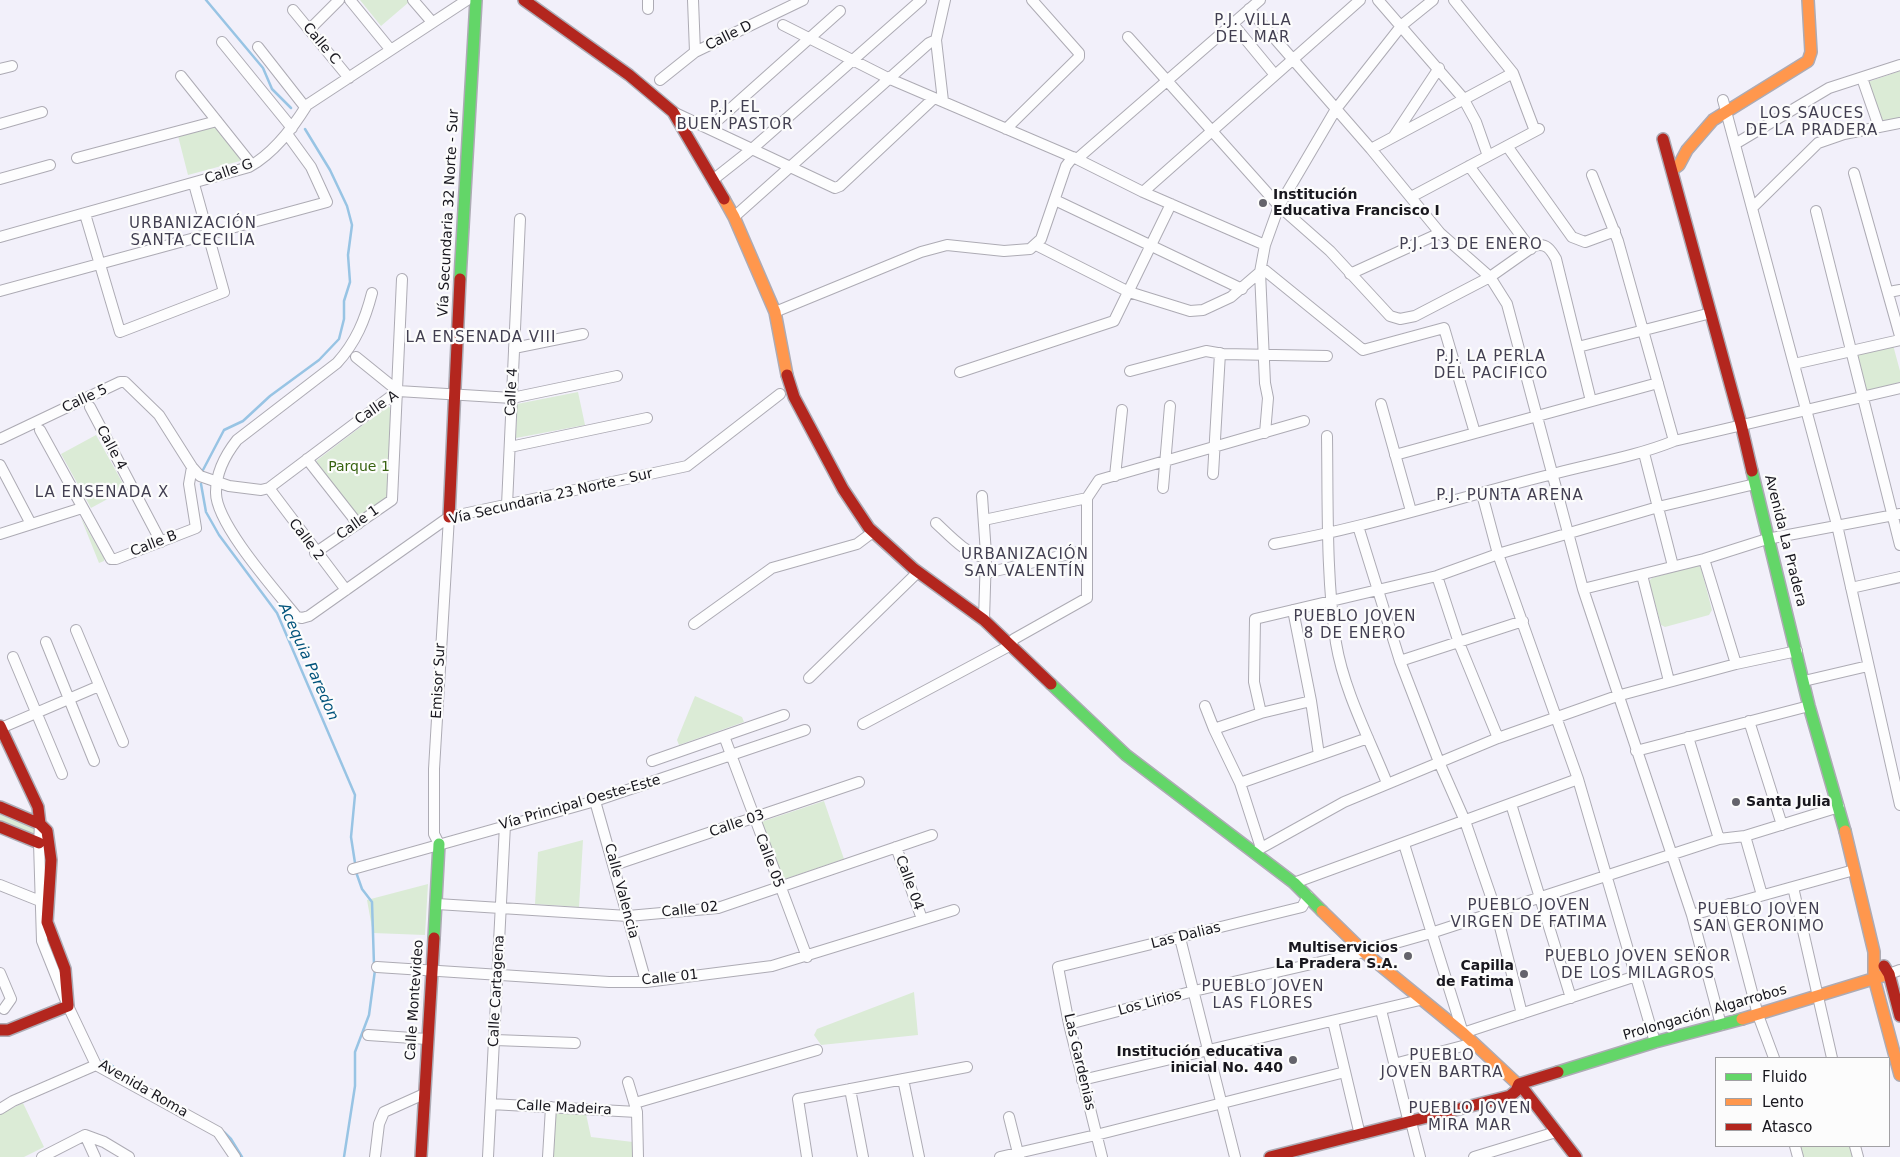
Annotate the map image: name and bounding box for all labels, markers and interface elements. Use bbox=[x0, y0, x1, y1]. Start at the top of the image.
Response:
district label: P.J. VILLA DEL MAR bbox=[1213, 12, 1293, 47]
street label: Calle D bbox=[703, 17, 755, 55]
street label: Calle C bbox=[299, 20, 343, 68]
district label: P.J. EL BUEN PASTOR bbox=[675, 99, 795, 134]
district label: LOS SAUCES DE LA PRADERA bbox=[1744, 105, 1880, 140]
street label: Vía Secundaria 32 Norte - Sur bbox=[435, 109, 463, 317]
street label: Calle G bbox=[203, 156, 255, 188]
place label: Institución Educativa Francisco I bbox=[1273, 187, 1440, 220]
marker: Institución Educativa Francisco I bbox=[1257, 197, 1269, 209]
district label: URBANIZACIÓN SANTA CECILIA bbox=[128, 215, 258, 250]
district label: P.J. 13 DE ENERO bbox=[1397, 236, 1545, 254]
district label: LA ENSENADA VIII bbox=[404, 329, 558, 347]
district label: P.J. LA PERLA DEL PACIFICO bbox=[1432, 348, 1550, 383]
street label: Calle 4 bbox=[502, 368, 522, 416]
street label: Calle 5 bbox=[60, 381, 110, 417]
street label: Calle A bbox=[352, 387, 402, 429]
street label: Calle 4 bbox=[92, 423, 130, 473]
park label: Parque 1 bbox=[328, 459, 390, 475]
street label: Vía Secundaria 23 Norte - Sur bbox=[448, 465, 654, 529]
street label: Avenida La Pradera bbox=[1760, 473, 1810, 609]
district label: LA ENSENADA X bbox=[33, 484, 171, 502]
district label: P.J. PUNTA ARENA bbox=[1434, 487, 1586, 505]
street label: Calle 1 bbox=[333, 502, 383, 544]
street label: Calle 2 bbox=[285, 516, 327, 564]
street label: Calle B bbox=[128, 527, 180, 561]
district label: URBANIZACIÓN SAN VALENTÍN bbox=[960, 546, 1090, 581]
water label: Acequia Paredon bbox=[274, 600, 342, 724]
district label: PUEBLO JOVEN 8 DE ENERO bbox=[1292, 608, 1418, 643]
street label: Emisor Sur bbox=[429, 643, 449, 719]
street label: Vía Principal Oeste-Este bbox=[497, 772, 663, 834]
place label: Santa Julia bbox=[1746, 794, 1831, 810]
marker: Santa Julia bbox=[1730, 796, 1742, 808]
street label: Calle 03 bbox=[707, 807, 767, 841]
street label: Calle 05 bbox=[751, 831, 787, 891]
street label: Calle Valencia bbox=[600, 842, 642, 940]
street label: Calle 04 bbox=[891, 853, 927, 913]
district label: PUEBLO JOVEN VIRGEN DE FATIMA bbox=[1448, 897, 1610, 932]
street label: Calle 02 bbox=[661, 899, 719, 921]
district label: PUEBLO JOVEN SAN GERONIMO bbox=[1692, 901, 1826, 936]
street label: Las Dalias bbox=[1149, 919, 1223, 953]
street label: Calle Cartagena bbox=[486, 934, 508, 1048]
street label: Calle Montevideo bbox=[402, 939, 428, 1061]
place label: Multiservicios La Pradera S.A. bbox=[1276, 940, 1398, 972]
district label: PUEBLO JOVEN SEÑOR DE LOS MILAGROS bbox=[1543, 948, 1733, 983]
marker: Multiservicios La Pradera S.A. bbox=[1402, 950, 1414, 962]
place label: Capilla de Fatima bbox=[1436, 958, 1514, 990]
street label: Calle 01 bbox=[641, 967, 699, 989]
marker: Capilla de Fatima bbox=[1518, 968, 1530, 980]
district label: PUEBLO JOVEN LAS FLORES bbox=[1200, 978, 1326, 1013]
street label: Prolongación Algarrobos bbox=[1621, 982, 1789, 1044]
street label: Los Lirios bbox=[1116, 986, 1184, 1020]
street label: Las Gardenias bbox=[1060, 1012, 1098, 1112]
place label: Institución educativa inicial No. 440 bbox=[1116, 1044, 1283, 1076]
district label: PUEBLO JOVEN BARTRA bbox=[1379, 1047, 1505, 1082]
marker: Institución educativa inicial No. 440 bbox=[1287, 1054, 1299, 1066]
street label: Avenida Roma bbox=[95, 1057, 191, 1121]
legend bbox=[1715, 1057, 1890, 1147]
text: Fluido bbox=[1762, 1068, 1807, 1086]
text: Lento bbox=[1762, 1093, 1804, 1111]
street label: Calle Madeira bbox=[516, 1097, 612, 1119]
district label: PUEBLO JOVEN MIRA MAR bbox=[1407, 1100, 1533, 1135]
text: Atasco bbox=[1762, 1118, 1812, 1136]

